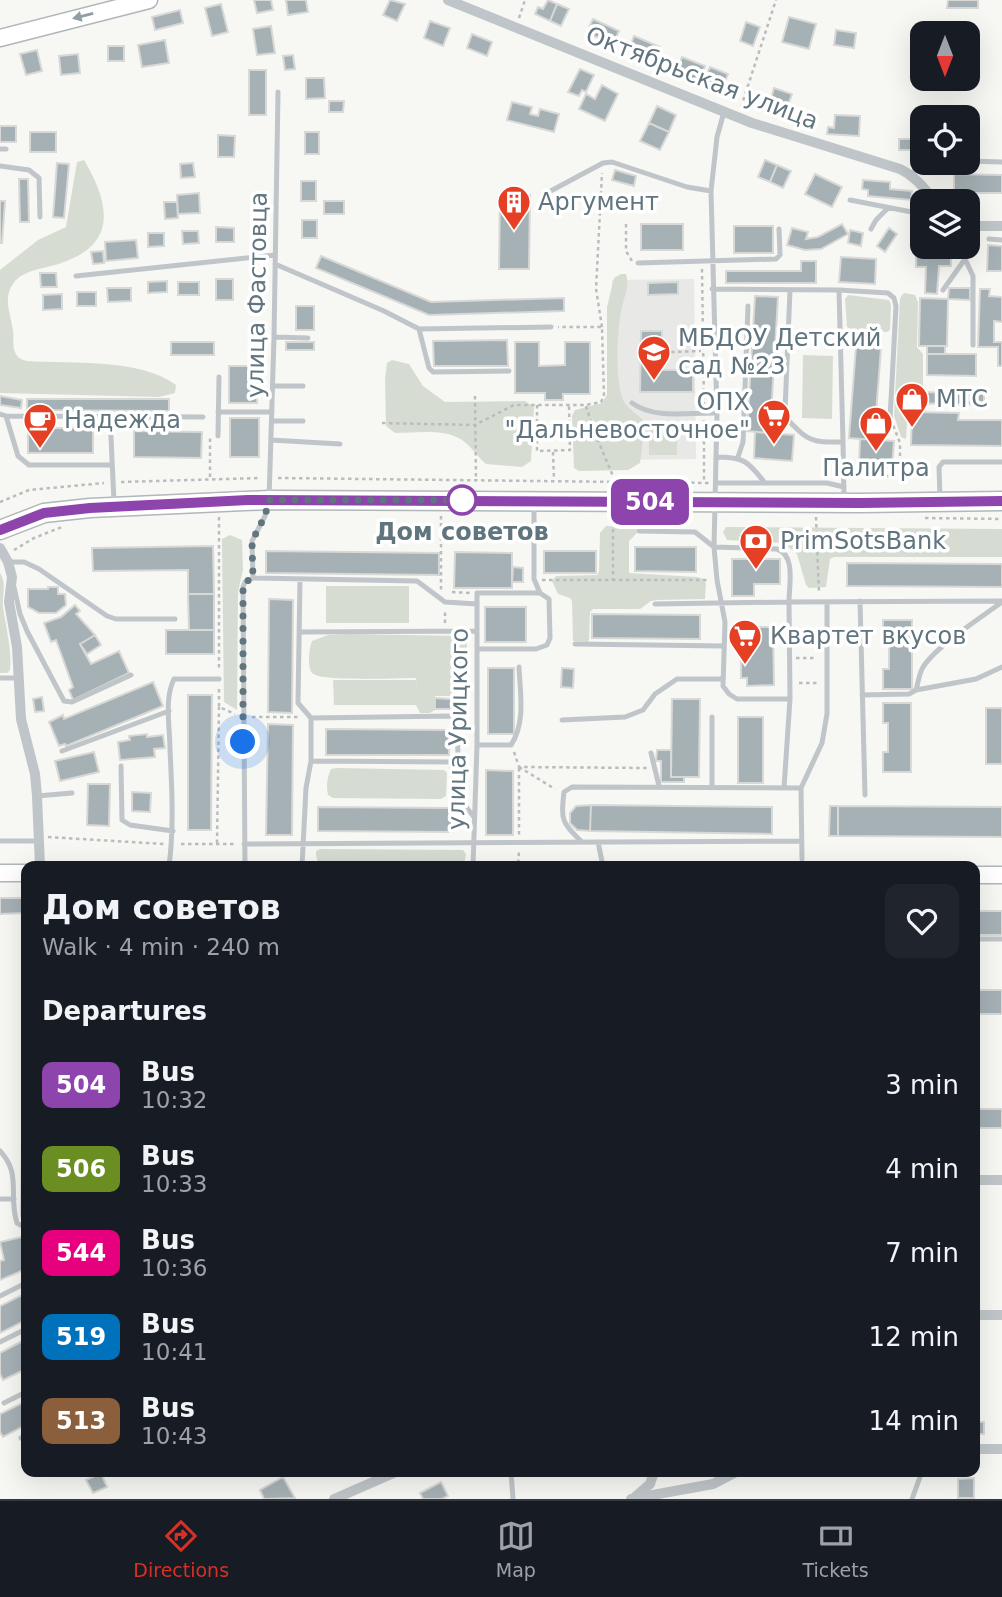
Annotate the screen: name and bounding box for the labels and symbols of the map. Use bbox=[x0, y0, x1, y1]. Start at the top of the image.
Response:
one-way arrow bbox=[72, 11, 94, 22]
street label: Октябрьская улица bbox=[582, 21, 822, 135]
north arrow bbox=[910, 21, 980, 91]
building icon: Аргумент bbox=[495, 183, 533, 232]
place label: Аргумент bbox=[538, 188, 659, 216]
street label: улица Фастовца bbox=[241, 192, 273, 398]
place label: МБДОУ Детский сад №23 bbox=[678, 324, 881, 380]
school or university icon: МБДОУ Детский сад №23 bbox=[635, 333, 673, 382]
shop icon: МТС bbox=[893, 380, 931, 429]
place label: МТС bbox=[936, 385, 988, 413]
place label: ОПХ "Дальневосточное" bbox=[505, 388, 750, 444]
supermarket icon: ОПХ "Дальневосточное" bbox=[755, 397, 793, 446]
cafe icon: Надежда bbox=[21, 401, 59, 450]
shop icon: Палитра bbox=[857, 404, 895, 453]
place label: Надежда bbox=[64, 406, 181, 434]
place label: Палитра bbox=[822, 454, 930, 482]
line badge: 504 bbox=[610, 479, 690, 525]
marker: Дом советов bbox=[447, 485, 477, 515]
place label: Дом советов bbox=[375, 518, 549, 546]
bank icon: PrimSotsBank bbox=[737, 522, 775, 571]
place label: PrimSotsBank bbox=[780, 527, 946, 555]
supermarket icon: Квартет вкусов bbox=[726, 617, 764, 666]
place label: Квартет вкусов bbox=[770, 622, 966, 650]
street label: улица Урицкого bbox=[442, 628, 474, 830]
your location bbox=[225, 724, 260, 759]

